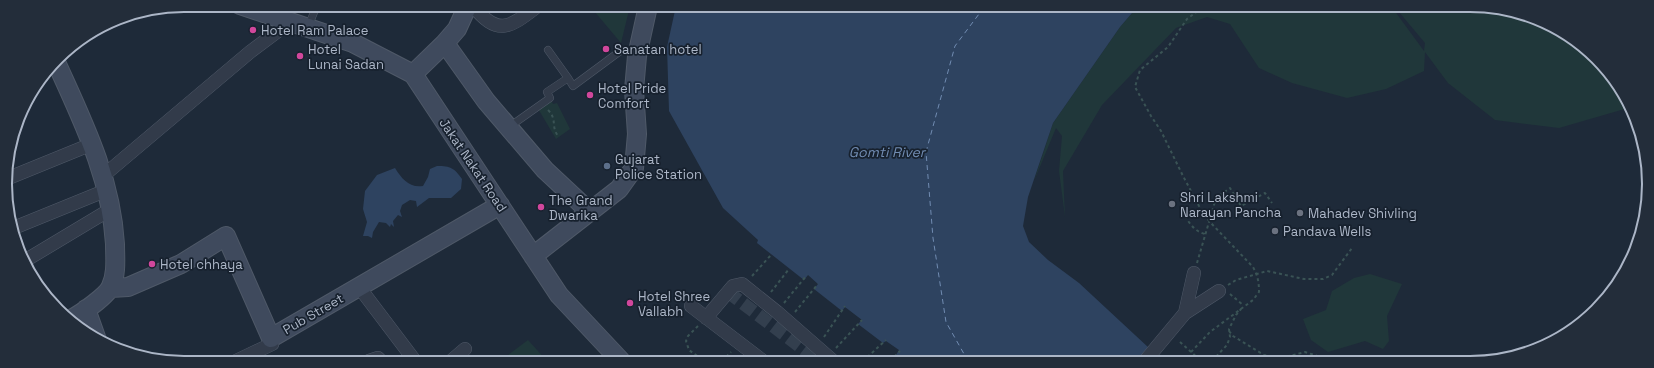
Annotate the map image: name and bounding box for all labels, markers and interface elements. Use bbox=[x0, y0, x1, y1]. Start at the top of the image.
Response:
place label: Hotel Ram Palace bbox=[261, 22, 369, 39]
marker: Hotel Ram Palace bbox=[248, 25, 258, 35]
place label: Hotel Lunai Sadan bbox=[308, 41, 384, 73]
place label: Sanatan hotel bbox=[614, 41, 702, 58]
marker: Sanatan hotel bbox=[601, 44, 611, 54]
marker: Hotel Lunai Sadan bbox=[295, 51, 305, 61]
place label: Hotel Pride Comfort bbox=[598, 80, 666, 112]
marker: Hotel Pride Comfort bbox=[585, 90, 595, 100]
street label: Jakat Nakat Road bbox=[435, 115, 511, 215]
water label: Gomti River bbox=[849, 143, 927, 161]
place label: Gujarat Police Station bbox=[615, 151, 702, 183]
marker: Gujarat Police Station bbox=[602, 161, 612, 171]
place label: Shri Lakshmi Narayan Pancha bbox=[1180, 189, 1282, 221]
place label: The Grand Dwarika bbox=[549, 192, 613, 224]
marker: Shri Lakshmi Narayan Pancha bbox=[1167, 199, 1177, 209]
marker: The Grand Dwarika bbox=[536, 202, 546, 212]
place label: Mahadev Shivling bbox=[1308, 205, 1417, 222]
marker: Mahadev Shivling bbox=[1295, 208, 1305, 218]
place label: Pandava Wells bbox=[1283, 223, 1371, 240]
marker: Pandava Wells bbox=[1270, 226, 1280, 236]
place label: Hotel chhaya bbox=[160, 256, 243, 273]
marker: Hotel chhaya bbox=[147, 259, 157, 269]
place label: Hotel Shree Vallabh bbox=[638, 288, 710, 320]
street label: Pub Street bbox=[280, 290, 346, 338]
marker: Hotel Shree Vallabh bbox=[625, 298, 635, 308]

